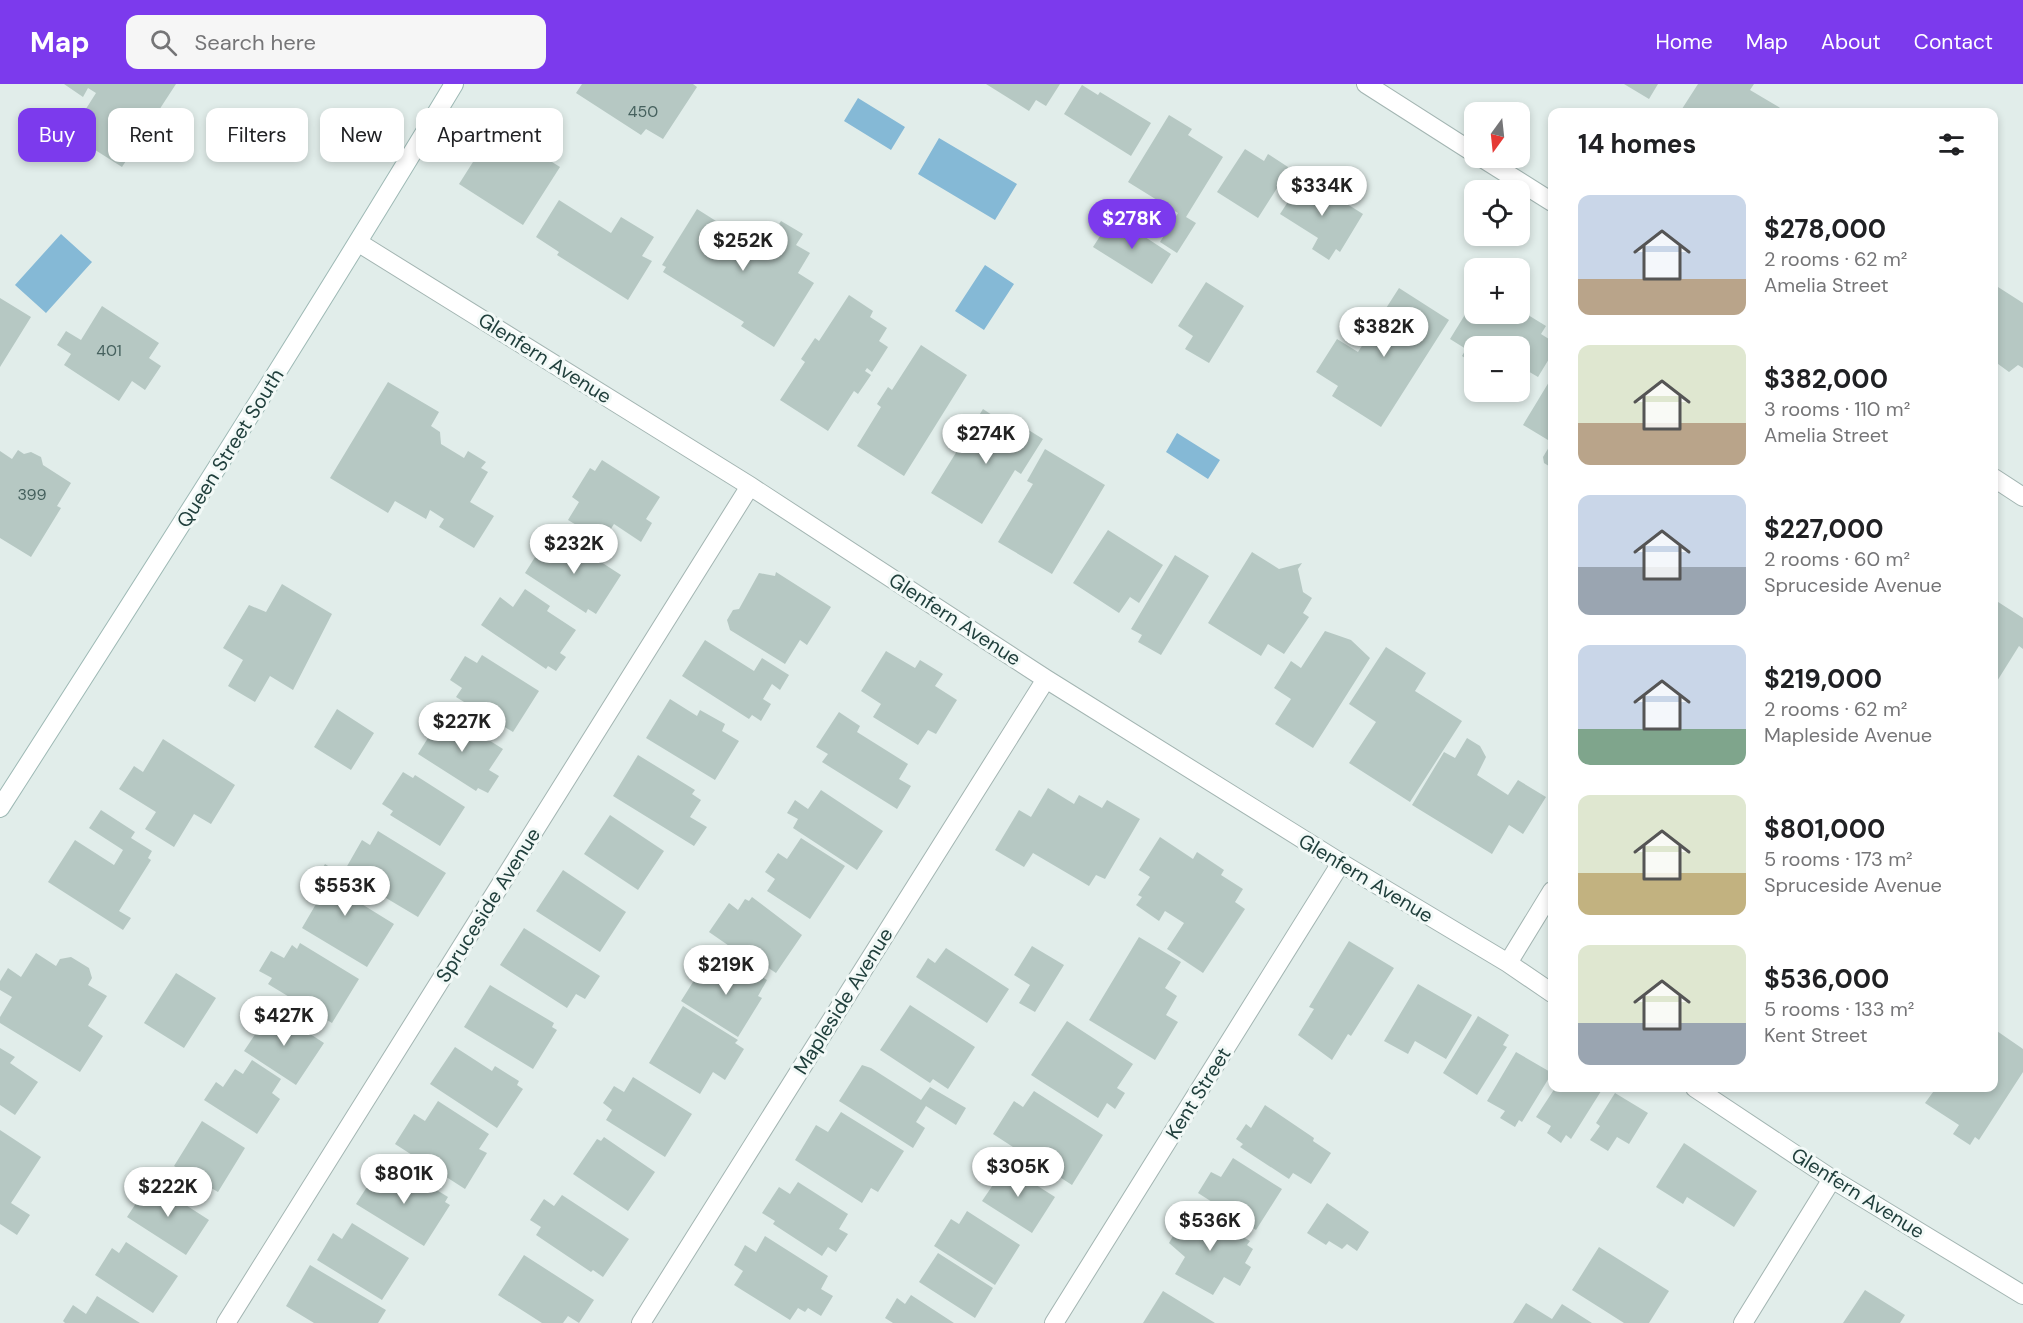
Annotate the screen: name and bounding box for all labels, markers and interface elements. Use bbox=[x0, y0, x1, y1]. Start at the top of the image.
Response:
search box bbox=[126, 15, 546, 69]
text: Map bbox=[30, 24, 90, 61]
icon: search bbox=[147, 26, 180, 59]
text: Search here bbox=[195, 28, 316, 57]
text: Home bbox=[1655, 28, 1713, 56]
text: Map bbox=[1746, 28, 1788, 56]
text: About bbox=[1821, 28, 1881, 56]
text: Contact bbox=[1914, 28, 1993, 56]
house number: 450 bbox=[628, 101, 658, 122]
north arrow bbox=[1464, 102, 1530, 168]
map controls bbox=[1464, 102, 1530, 402]
chip: Buy bbox=[18, 108, 96, 162]
chip: Rent bbox=[108, 108, 194, 162]
chip: Filters bbox=[206, 108, 308, 162]
chip: New bbox=[320, 108, 404, 162]
chip: Apartment bbox=[416, 108, 563, 162]
text: 14 homes bbox=[1578, 127, 1696, 161]
icon: filters bbox=[1935, 128, 1968, 161]
pin: $334K bbox=[1280, 166, 1364, 217]
text: $334K bbox=[1291, 172, 1353, 198]
button: locate bbox=[1464, 180, 1530, 246]
pin: $278K bbox=[1090, 199, 1174, 250]
text: $278K bbox=[1102, 205, 1162, 231]
text: $278,000 bbox=[1764, 212, 1886, 246]
icon: home bbox=[1626, 219, 1698, 291]
pin: $252K bbox=[701, 221, 785, 272]
text: $252K bbox=[713, 227, 773, 253]
text: 2 rooms · 62 m² bbox=[1764, 246, 1907, 272]
button: + bbox=[1464, 258, 1530, 324]
text: Amelia Street bbox=[1764, 272, 1889, 298]
street label: Glenfern Avenue bbox=[473, 307, 617, 409]
pin: $382K bbox=[1342, 307, 1426, 358]
text: $382K bbox=[1353, 313, 1415, 339]
button: − bbox=[1464, 336, 1530, 402]
house number: 401 bbox=[96, 340, 122, 361]
text: $382,000 bbox=[1764, 362, 1888, 396]
street label: Queen Street South bbox=[171, 364, 289, 532]
icon: home bbox=[1626, 369, 1698, 441]
text: 3 rooms · 110 m² bbox=[1764, 396, 1910, 422]
pin: $274K bbox=[944, 414, 1028, 465]
text: $274K bbox=[956, 420, 1016, 446]
text: Amelia Street bbox=[1764, 422, 1889, 448]
house number: 399 bbox=[17, 484, 47, 505]
text: $227,000 bbox=[1764, 512, 1884, 546]
icon: home bbox=[1626, 519, 1698, 591]
pin: $232K bbox=[532, 524, 616, 575]
text: $232K bbox=[544, 530, 604, 556]
text: 2 rooms · 60 m² bbox=[1764, 546, 1910, 572]
street label: Glenfern Avenue bbox=[884, 567, 1026, 671]
text: Spruceside Avenue bbox=[1764, 572, 1942, 598]
text: $219,000 bbox=[1764, 662, 1882, 696]
icon: home bbox=[1626, 669, 1698, 741]
text: 2 rooms · 62 m² bbox=[1764, 696, 1907, 722]
pin: $227K bbox=[420, 702, 504, 753]
text: $227K bbox=[433, 708, 491, 734]
text: Mapleside Avenue bbox=[1764, 722, 1932, 748]
text: $801,000 bbox=[1764, 812, 1885, 846]
icon: home bbox=[1626, 819, 1698, 891]
street label: Spruceside Avenue bbox=[430, 823, 546, 987]
street label: Glenfern Avenue bbox=[1294, 828, 1438, 928]
text: 5 rooms · 173 m² bbox=[1764, 846, 1913, 872]
pin: $553K bbox=[303, 866, 387, 917]
text: $553K bbox=[314, 872, 376, 898]
text: Spruceside Avenue bbox=[1764, 872, 1942, 898]
street label: Mapleside Avenue bbox=[787, 923, 899, 1079]
pin: $219K bbox=[684, 945, 768, 996]
text: $219K bbox=[698, 951, 754, 977]
text: $536,000 bbox=[1764, 962, 1889, 996]
icon: home bbox=[1626, 969, 1698, 1041]
pin: $427K bbox=[242, 996, 326, 1047]
text: 5 rooms · 133 m² bbox=[1764, 996, 1914, 1022]
text: $427K bbox=[254, 1002, 314, 1028]
text: Kent Street bbox=[1764, 1022, 1868, 1048]
street label: Kent Street bbox=[1159, 1042, 1237, 1144]
street label: Glenfern Avenue bbox=[1786, 1142, 1930, 1244]
pin: $305K bbox=[976, 1147, 1060, 1198]
text: $305K bbox=[986, 1153, 1050, 1179]
pin: $801K bbox=[362, 1154, 446, 1205]
text: $801K bbox=[374, 1160, 434, 1186]
pin: $222K bbox=[126, 1167, 210, 1218]
text: $222K bbox=[138, 1173, 198, 1199]
pin: $536K bbox=[1168, 1201, 1252, 1252]
text: $536K bbox=[1179, 1207, 1241, 1233]

